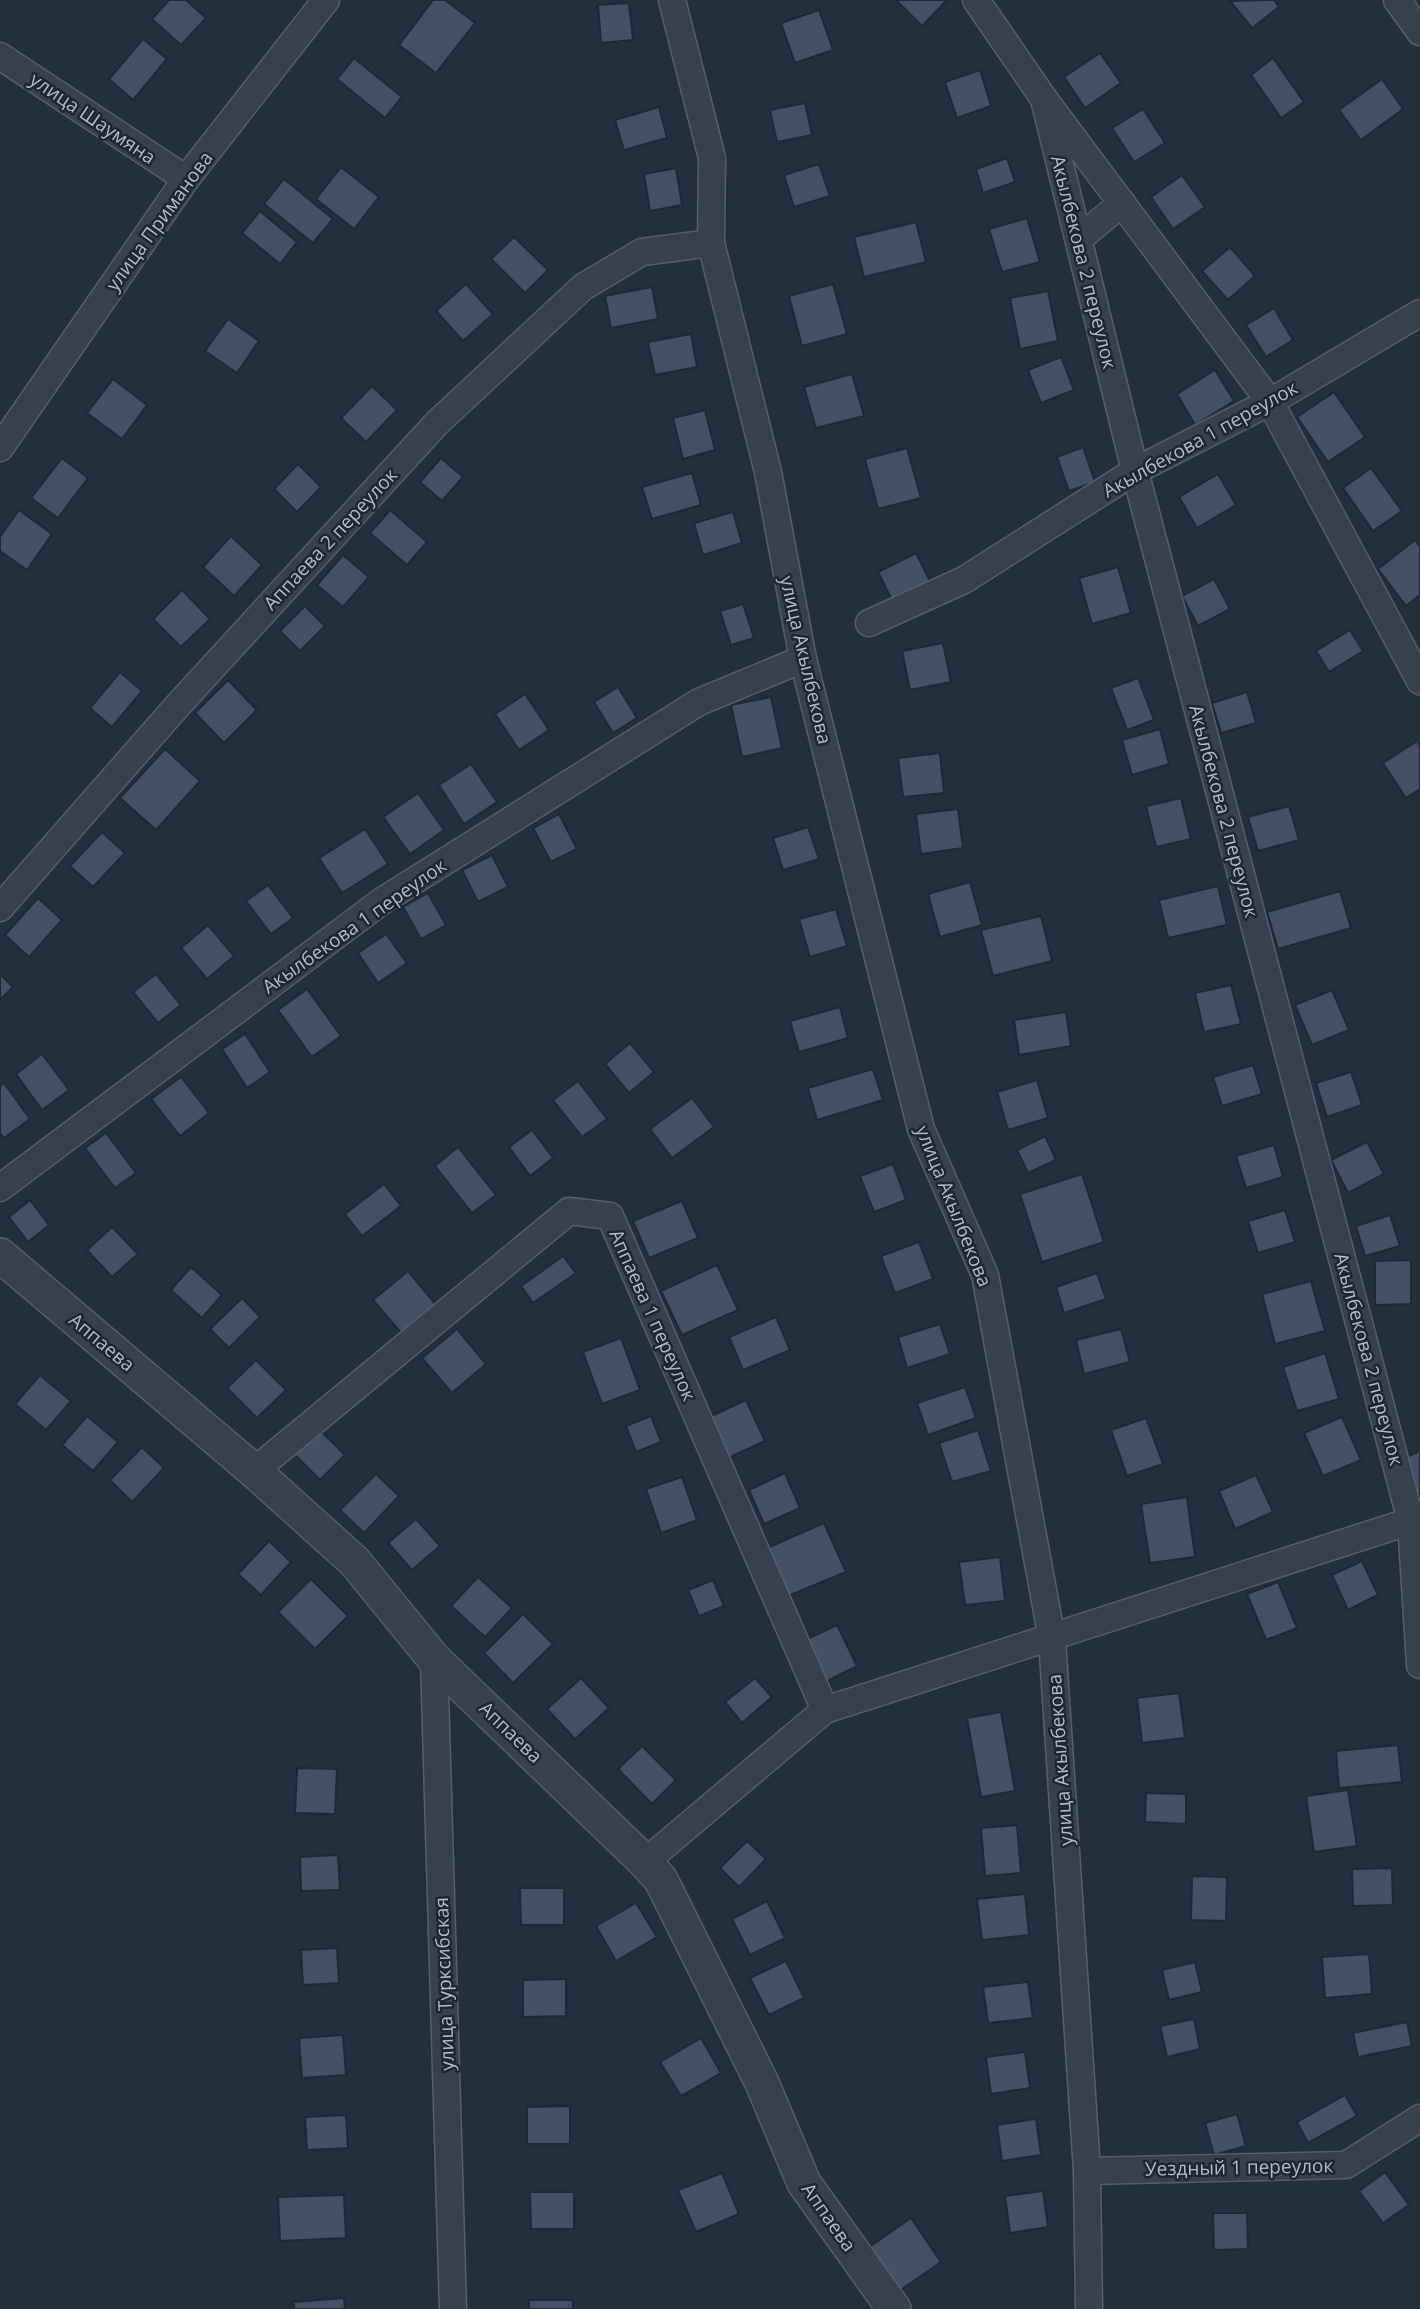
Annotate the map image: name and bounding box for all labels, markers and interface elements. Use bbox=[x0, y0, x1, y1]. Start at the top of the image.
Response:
street label: улица Шаумяна bbox=[25, 66, 161, 170]
street label: улица Приманова bbox=[99, 146, 219, 296]
street label: Акылбекова 2 переулок bbox=[1045, 153, 1123, 372]
street label: Акылбекова 1 переулок bbox=[1098, 374, 1302, 503]
street label: Аппаева 2 переулок bbox=[257, 462, 403, 616]
street label: улица Акылбекова bbox=[774, 573, 838, 747]
street label: Акылбекова 2 переулок bbox=[1183, 702, 1265, 920]
street label: Акылбекова 1 переулок bbox=[257, 852, 451, 999]
street label: улица Акылбекова bbox=[910, 1121, 998, 1291]
street label: Аппаева 1 переулок bbox=[603, 1225, 703, 1405]
street label: Акылбекова 2 переулок bbox=[1328, 1250, 1410, 1468]
street label: Аппаева bbox=[64, 1307, 140, 1377]
street label: улица Акылбекова bbox=[1041, 1673, 1079, 1847]
street label: Аппаева bbox=[474, 1695, 548, 1769]
street label: улица Турксибская bbox=[428, 1897, 460, 2071]
street label: Уездный 1 переулок bbox=[1145, 2152, 1334, 2182]
street label: Аппаева bbox=[796, 2177, 862, 2257]

